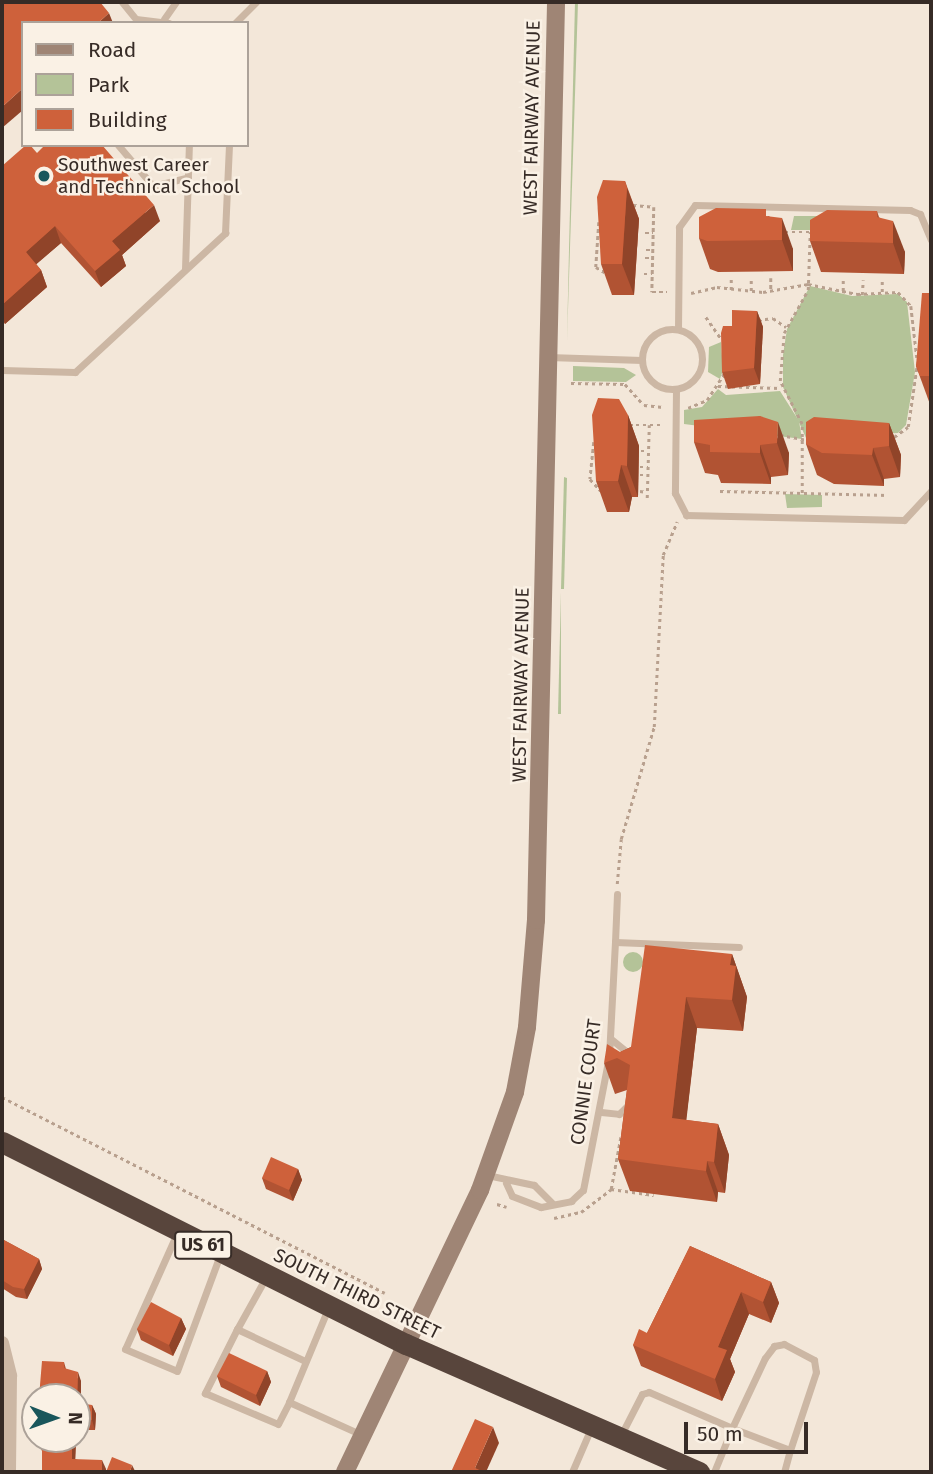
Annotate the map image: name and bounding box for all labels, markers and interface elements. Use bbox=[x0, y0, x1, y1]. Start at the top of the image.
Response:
street label: WEST FAIRWAY AVENUE bbox=[519, 20, 545, 216]
legend bbox=[21, 21, 248, 147]
text: Road bbox=[88, 37, 136, 63]
text: Park bbox=[88, 72, 129, 98]
text: Building bbox=[88, 107, 167, 133]
place label: Southwest Career and Technical School bbox=[58, 154, 240, 198]
marker: Southwest Career and Technical School bbox=[36, 168, 52, 184]
street label: WEST FAIRWAY AVENUE bbox=[508, 587, 534, 783]
street label: CONNIE COURT bbox=[566, 1017, 606, 1147]
road number: US 61 bbox=[173, 1230, 233, 1260]
street label: SOUTH THIRD STREET bbox=[270, 1244, 444, 1344]
north arrow bbox=[21, 1383, 91, 1453]
scale bar bbox=[688, 1408, 812, 1452]
text: N bbox=[64, 1412, 87, 1425]
text: 50 m bbox=[697, 1421, 743, 1447]

